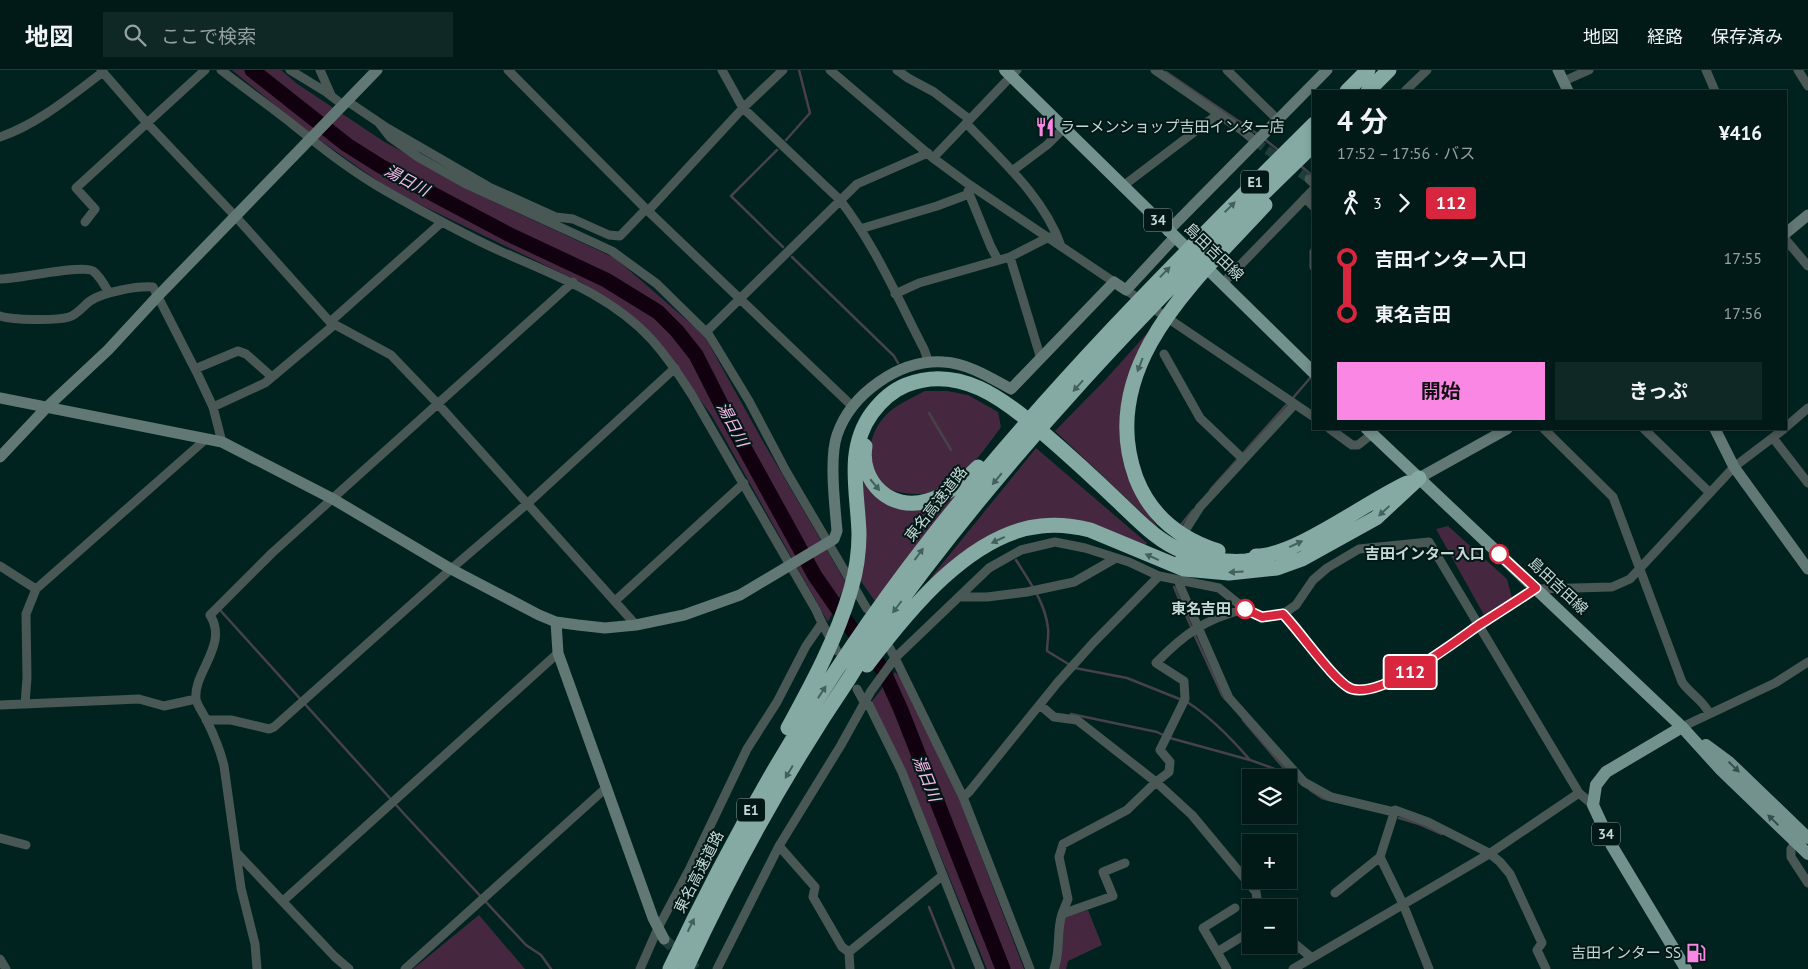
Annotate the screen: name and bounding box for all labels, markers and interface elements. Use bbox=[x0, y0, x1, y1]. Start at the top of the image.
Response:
search box bbox=[103, 12, 453, 57]
text: 地図 bbox=[25, 21, 73, 52]
icon: search bbox=[121, 21, 149, 49]
text: ここで検索 bbox=[161, 24, 256, 48]
text: 地図 bbox=[1583, 25, 1619, 48]
text: 経路 bbox=[1647, 25, 1683, 48]
text: 保存済み bbox=[1711, 25, 1783, 48]
text: 4 分 bbox=[1337, 102, 1388, 139]
restaurant icon: ラーメンショップ吉田インター店 bbox=[1034, 116, 1056, 138]
place label: ラーメンショップ吉田インター店 bbox=[1060, 117, 1284, 136]
text: ¥416 bbox=[1719, 121, 1762, 145]
text: 17:52 – 17:56 · バス bbox=[1337, 143, 1475, 163]
water label: 湯日川 bbox=[381, 160, 435, 201]
road number: E1 bbox=[1241, 170, 1269, 194]
icon: walk bbox=[1337, 189, 1365, 217]
icon: forward bbox=[1390, 189, 1418, 217]
text: 112 bbox=[1436, 191, 1466, 214]
text: 3 bbox=[1373, 193, 1382, 213]
one-way arrow bbox=[1224, 201, 1236, 213]
road number: 34 bbox=[1144, 208, 1172, 232]
street label: 島田吉田線 bbox=[1181, 219, 1248, 285]
text: 吉田インター入口 bbox=[1375, 247, 1527, 271]
text: 17:55 bbox=[1724, 248, 1762, 268]
one-way arrow bbox=[1159, 266, 1171, 278]
text: 東名吉田 bbox=[1375, 302, 1451, 326]
text: 17:56 bbox=[1724, 303, 1762, 323]
one-way arrow bbox=[1136, 358, 1144, 373]
button: 開始 bbox=[1337, 362, 1545, 420]
button: きっぷ bbox=[1555, 362, 1762, 420]
one-way arrow bbox=[1072, 379, 1084, 391]
water label: 湯日川 bbox=[713, 398, 754, 452]
street label: 東名高速道路 bbox=[900, 462, 971, 545]
one-way arrow bbox=[991, 472, 1002, 485]
one-way arrow bbox=[869, 479, 880, 491]
one-way arrow bbox=[1378, 505, 1390, 517]
one-way arrow bbox=[991, 536, 1005, 544]
one-way arrow bbox=[1288, 540, 1303, 548]
place label: 吉田インター入口 bbox=[1365, 544, 1485, 563]
marker: 吉田インター入口 bbox=[1489, 544, 1509, 564]
one-way arrow bbox=[914, 547, 924, 561]
one-way arrow bbox=[1145, 552, 1159, 560]
street label: 島田吉田線 bbox=[1524, 553, 1592, 618]
one-way arrow bbox=[1228, 569, 1244, 577]
place label: 東名吉田 bbox=[1171, 599, 1231, 618]
marker: 東名吉田 bbox=[1235, 599, 1255, 619]
one-way arrow bbox=[892, 600, 902, 614]
line badge: 112 bbox=[1381, 656, 1439, 688]
text: 112 bbox=[1395, 660, 1425, 683]
one-way arrow bbox=[818, 686, 827, 699]
water label: 湯日川 bbox=[909, 752, 946, 806]
one-way arrow bbox=[1728, 761, 1740, 773]
one-way arrow bbox=[785, 765, 794, 778]
map controls bbox=[1242, 769, 1297, 954]
button: layers bbox=[1242, 769, 1297, 824]
road number: E1 bbox=[737, 798, 765, 822]
one-way arrow bbox=[1767, 814, 1779, 826]
road number: 34 bbox=[1592, 822, 1620, 846]
street label: 東名高速道路 bbox=[670, 827, 727, 916]
button: + bbox=[1242, 834, 1297, 889]
button: − bbox=[1242, 899, 1297, 954]
one-way arrow bbox=[687, 918, 695, 932]
fuel station icon: 吉田インター SS bbox=[1685, 942, 1707, 964]
place label: 吉田インター SS bbox=[1571, 943, 1681, 962]

